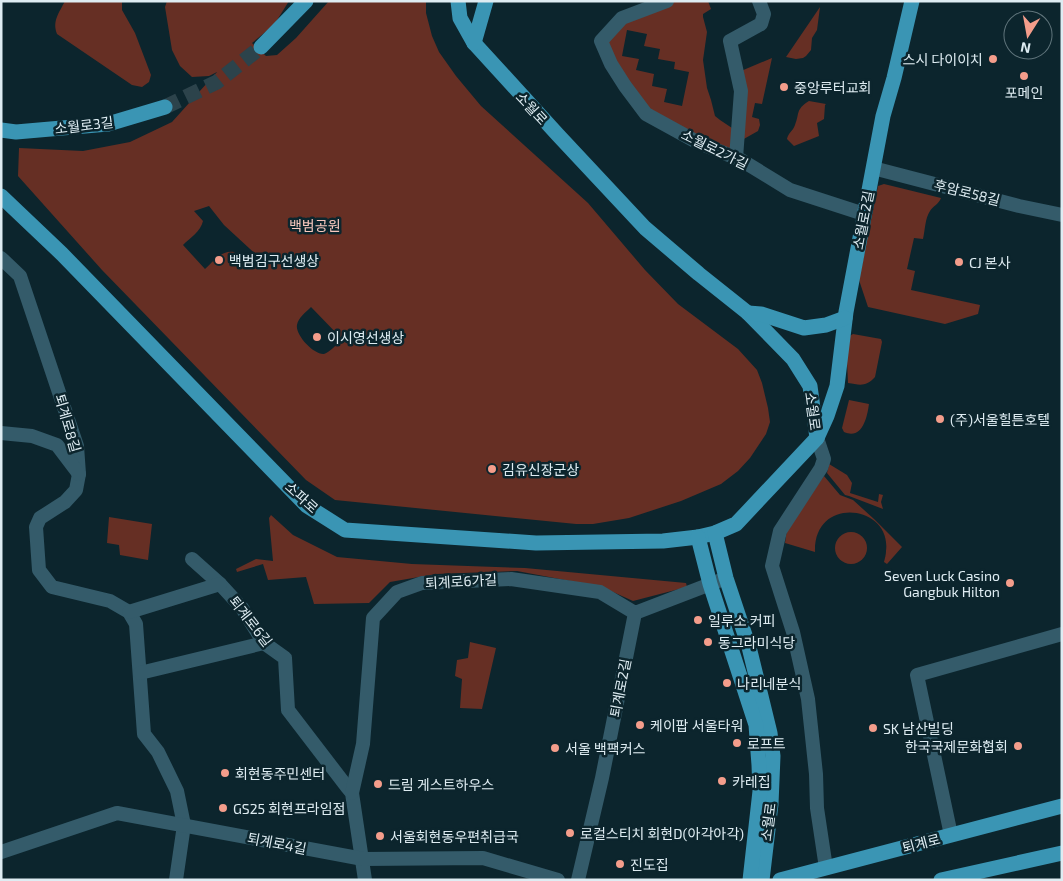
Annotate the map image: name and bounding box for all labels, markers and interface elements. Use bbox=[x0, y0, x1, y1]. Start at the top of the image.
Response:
north arrow bbox=[1003, 10, 1053, 60]
text: N bbox=[1019, 39, 1032, 58]
place label: 스시 다이이치 bbox=[903, 51, 983, 68]
marker: 스시 다이이치 bbox=[987, 53, 999, 65]
marker: 포메인 bbox=[1018, 70, 1030, 82]
place label: 중앙루터교회 bbox=[794, 79, 871, 96]
marker: 중앙루터교회 bbox=[778, 81, 790, 93]
place label: 포메인 bbox=[1005, 84, 1043, 101]
street label: 소월로 bbox=[513, 88, 551, 128]
street label: 소월로3길 bbox=[54, 113, 114, 137]
street label: 소월로2가길 bbox=[679, 126, 751, 172]
street label: 후암로58길 bbox=[932, 176, 1002, 208]
street label: 소월로2길 bbox=[849, 189, 877, 251]
park label: 백범공원 bbox=[289, 217, 341, 234]
place label: 백범김구선생상 bbox=[229, 252, 319, 269]
marker: 백범김구선생상 bbox=[213, 254, 225, 266]
place label: CJ 본사 bbox=[969, 254, 1011, 271]
marker: CJ 본사 bbox=[953, 256, 965, 268]
place label: 이시영선생상 bbox=[327, 329, 404, 346]
marker: 이시영선생상 bbox=[311, 331, 323, 343]
street label: 소월로 bbox=[802, 391, 824, 431]
street label: 퇴계로8길 bbox=[52, 392, 84, 454]
place label: (주)서울힐튼호텔 bbox=[950, 411, 1050, 428]
marker: (주)서울힐튼호텔 bbox=[934, 413, 946, 425]
place label: 김유신장군상 bbox=[502, 461, 579, 478]
marker: 김유신장군상 bbox=[486, 463, 498, 475]
street label: 소파로 bbox=[282, 478, 322, 516]
place label: Seven Luck Casino Gangbuk Hilton bbox=[884, 567, 1000, 600]
street label: 퇴계로6가길 bbox=[424, 571, 498, 591]
marker: Seven Luck Casino Gangbuk Hilton bbox=[1004, 577, 1016, 589]
street label: 퇴계로6길 bbox=[226, 592, 276, 650]
place label: 일루소 커피 bbox=[708, 612, 776, 629]
marker: 일루소 커피 bbox=[692, 614, 704, 626]
place label: 동그라미식당 bbox=[718, 634, 795, 651]
marker: 동그라미식당 bbox=[702, 636, 714, 648]
street label: 퇴계로2길 bbox=[606, 657, 634, 719]
place label: 나리네분식 bbox=[737, 675, 801, 692]
marker: 나리네분식 bbox=[721, 677, 733, 689]
place label: 케이팝 서울타워 bbox=[650, 717, 743, 734]
marker: 케이팝 서울타워 bbox=[634, 719, 646, 731]
place label: SK 남산빌딩 bbox=[883, 720, 954, 737]
marker: SK 남산빌딩 bbox=[867, 722, 879, 734]
place label: 로프트 bbox=[747, 735, 786, 752]
marker: 로프트 bbox=[731, 737, 743, 749]
place label: 한국국제문화협회 bbox=[905, 738, 1008, 755]
place label: 서울 백팩커스 bbox=[565, 740, 646, 757]
marker: 한국국제문화협회 bbox=[1012, 740, 1024, 752]
marker: 서울 백팩커스 bbox=[549, 742, 561, 754]
place label: 회현동주민센터 bbox=[235, 765, 325, 782]
marker: 회현동주민센터 bbox=[219, 767, 231, 779]
place label: 카레집 bbox=[732, 773, 771, 790]
marker: 카레집 bbox=[716, 775, 728, 787]
place label: 드림 게스트하우스 bbox=[388, 776, 494, 793]
marker: 드림 게스트하우스 bbox=[372, 778, 384, 790]
place label: GS25 회현프라임점 bbox=[233, 800, 345, 817]
marker: GS25 회현프라임점 bbox=[217, 802, 229, 814]
street label: 소월로 bbox=[757, 802, 779, 842]
place label: 로컬스티치 회현D(아각아각) bbox=[580, 825, 744, 842]
marker: 로컬스티치 회현D(아각아각) bbox=[564, 827, 576, 839]
place label: 서울회현동우편취급국 bbox=[390, 828, 519, 845]
street label: 퇴계로4길 bbox=[246, 829, 308, 857]
marker: 서울회현동우편취급국 bbox=[374, 830, 386, 842]
street label: 퇴계로 bbox=[900, 830, 942, 856]
place label: 진도집 bbox=[630, 856, 669, 873]
marker: 진도집 bbox=[614, 858, 626, 870]

